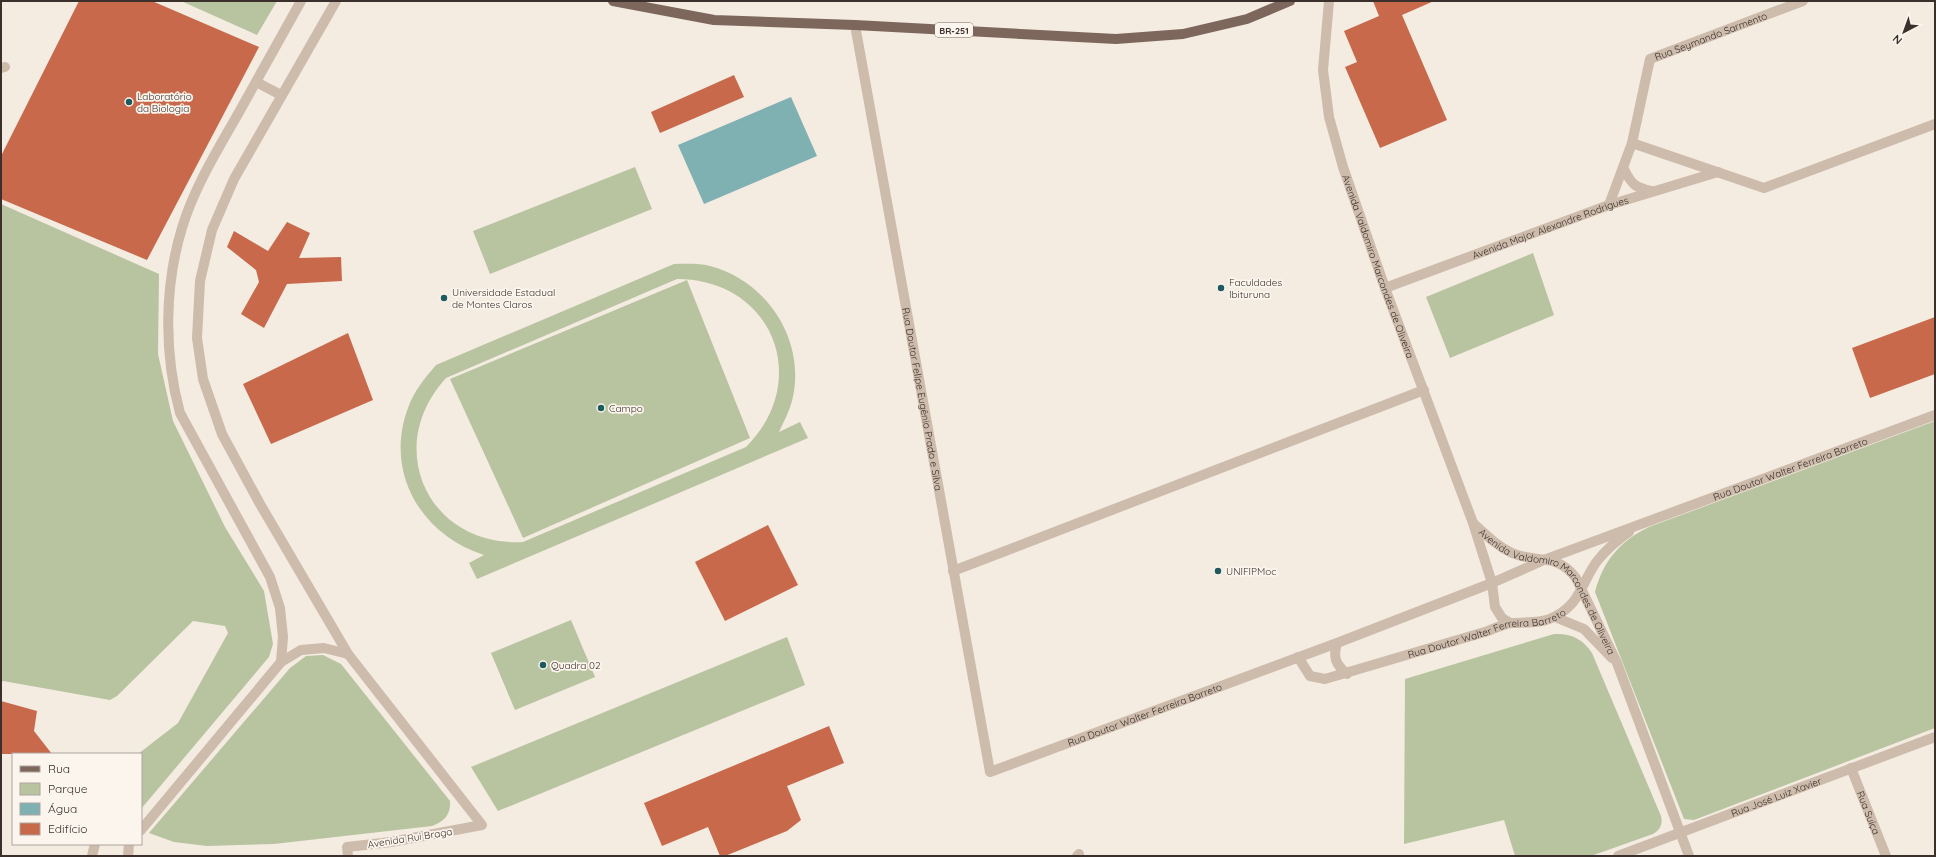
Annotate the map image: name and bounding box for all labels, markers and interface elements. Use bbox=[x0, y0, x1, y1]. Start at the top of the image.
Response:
street label: Rua Seymando Sarmento bbox=[1653, 9, 1769, 63]
north arrow bbox=[1884, 12, 1924, 52]
road number: BR-251 bbox=[935, 23, 973, 37]
text: N bbox=[1890, 32, 1905, 47]
place label: Laboratório da Biologia bbox=[137, 90, 192, 115]
marker: Laboratório da Biologia bbox=[124, 97, 134, 107]
street label: Avenida Valdomiro Marcondes de Oliveira bbox=[1340, 173, 1417, 360]
street label: Avenida Major Alexandre Rodrigues bbox=[1470, 193, 1630, 262]
place label: Faculdades Ibituruna bbox=[1229, 276, 1282, 301]
marker: Faculdades Ibituruna bbox=[1216, 283, 1226, 293]
place label: Universidade Estadual de Montes Claros bbox=[452, 286, 555, 311]
marker: Universidade Estadual de Montes Claros bbox=[439, 293, 449, 303]
street label: Rua Doutor Felipe Eugênio Prado e Silva bbox=[900, 306, 946, 492]
place label: Campo bbox=[609, 402, 643, 415]
marker: Campo bbox=[596, 403, 606, 413]
street label: Rua Doutor Walter Ferreira Barreto bbox=[1711, 434, 1869, 503]
street label: Avenida Valdomiro Marcondes de Oliveira bbox=[1476, 525, 1618, 657]
place label: UNIFIPMoc bbox=[1226, 565, 1277, 578]
marker: UNIFIPMoc bbox=[1213, 566, 1223, 576]
street label: Rua Doutor Walter Ferreira Barreto bbox=[1406, 605, 1568, 661]
place label: Quadra 02 bbox=[551, 659, 601, 672]
marker: Quadra 02 bbox=[538, 660, 548, 670]
street label: Rua Doutor Walter Ferreira Barreto bbox=[1066, 680, 1224, 749]
legend bbox=[12, 753, 142, 845]
text: Rua bbox=[48, 761, 70, 776]
street label: Rua José Luiz Xavier bbox=[1729, 774, 1823, 819]
text: Parque bbox=[48, 781, 88, 796]
street label: Rua Suíça bbox=[1854, 789, 1883, 836]
text: Água bbox=[48, 801, 77, 816]
text: Edifício bbox=[48, 821, 88, 836]
street label: Avenida Rui Braga bbox=[367, 825, 453, 851]

